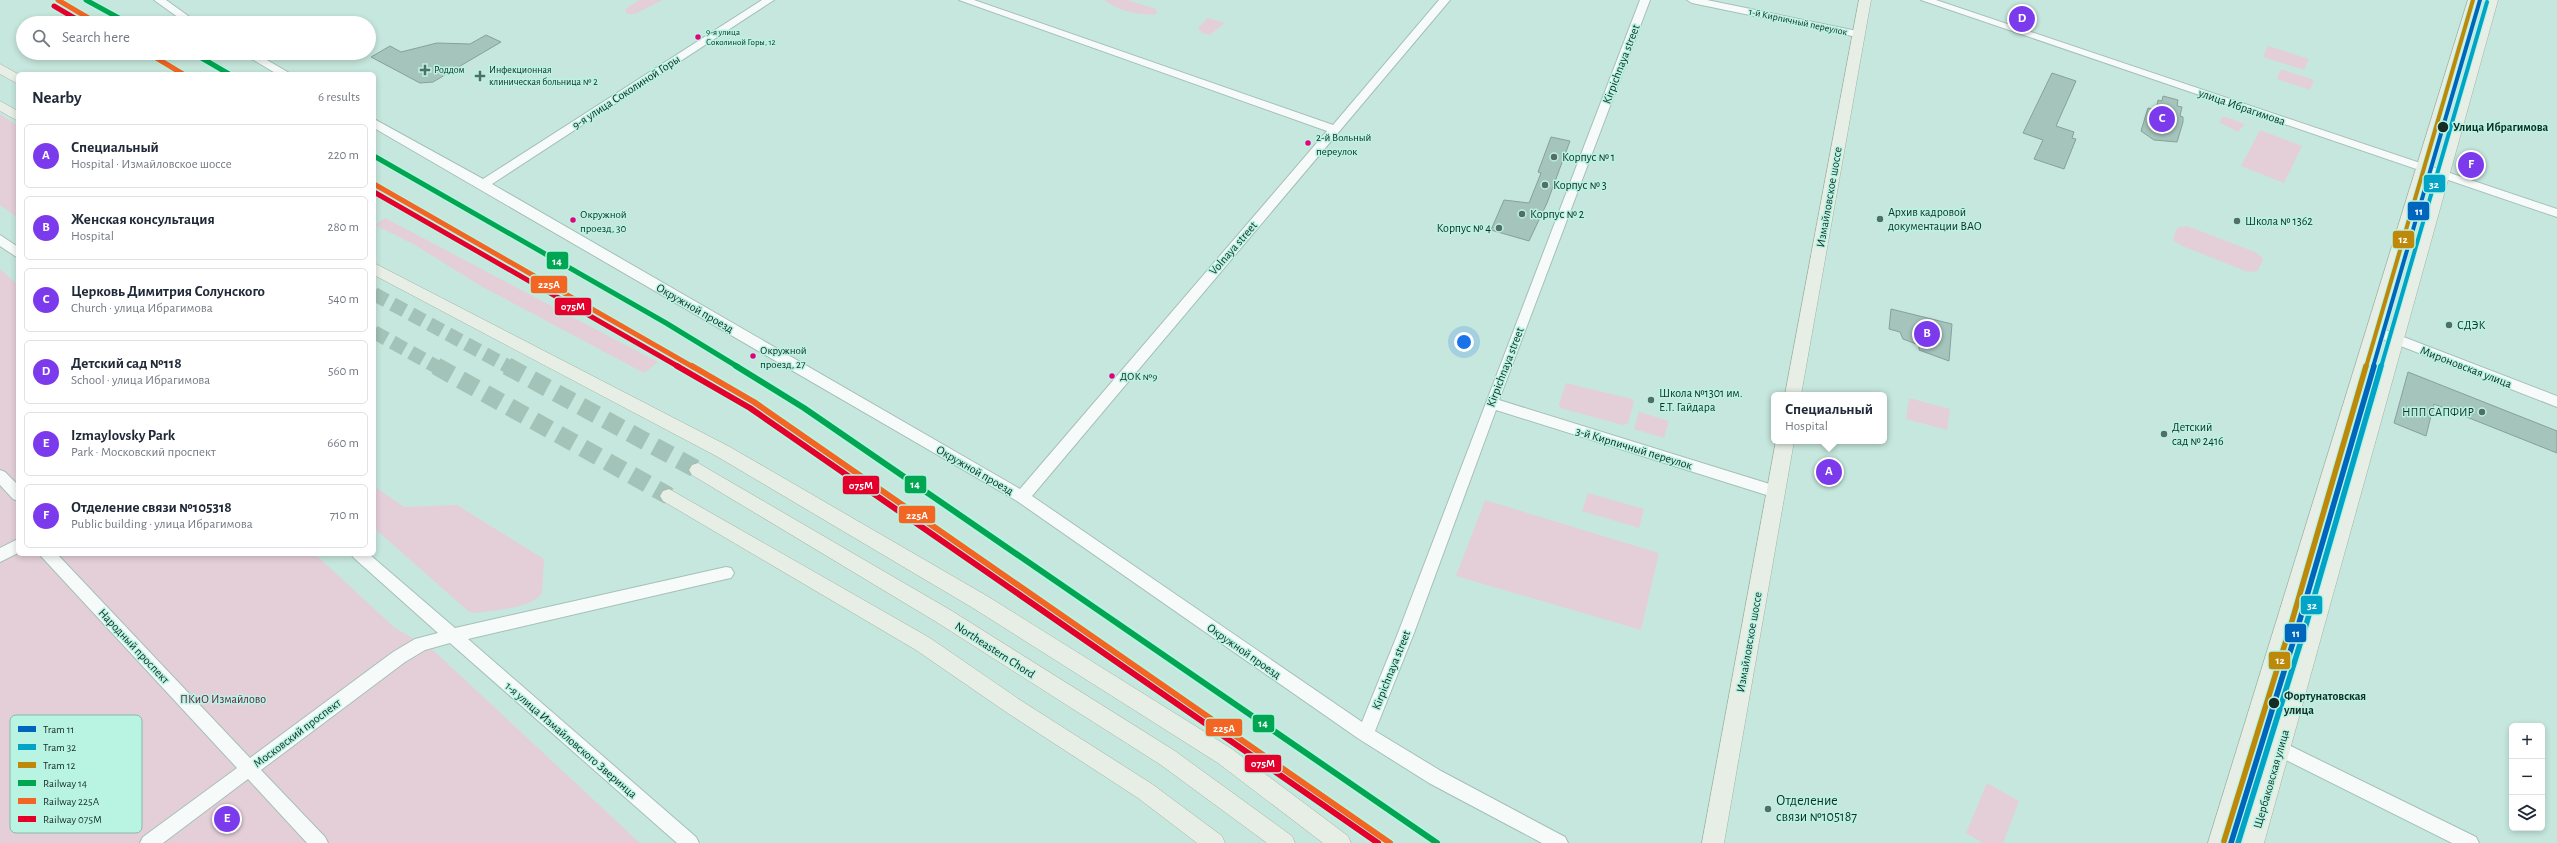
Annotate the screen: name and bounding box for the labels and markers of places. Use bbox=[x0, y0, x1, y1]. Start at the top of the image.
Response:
pin: D bbox=[2009, 4, 2035, 34]
place label: 9-я улица Соколиной Горы, 12 bbox=[706, 28, 776, 47]
marker: 9-я улица Соколиной Горы, 12 bbox=[693, 32, 703, 42]
marker: Роддом bbox=[419, 64, 431, 76]
place label: Роддом bbox=[434, 65, 465, 75]
place label: Инфекционная клиническая больница № 2 bbox=[489, 65, 598, 87]
marker: Инфекционная клиническая больница № 2 bbox=[474, 70, 486, 82]
pin: C bbox=[2149, 104, 2175, 134]
marker: Улица Ибрагимова bbox=[2436, 120, 2450, 134]
place label: Улица Ибрагимова bbox=[2453, 121, 2549, 133]
place label: 2-й Вольный переулок bbox=[1316, 132, 1371, 157]
marker: 2-й Вольный переулок bbox=[1303, 138, 1313, 148]
pin: F bbox=[2458, 150, 2484, 180]
place label: Корпус № 1 bbox=[1562, 151, 1615, 164]
marker: Корпус № 1 bbox=[1549, 152, 1559, 162]
place label: Корпус № 3 bbox=[1553, 179, 1607, 192]
marker: Корпус № 3 bbox=[1540, 180, 1550, 190]
place label: Архив кадровой документации ВАО bbox=[1888, 206, 1982, 233]
place label: Корпус № 2 bbox=[1530, 208, 1585, 221]
place label: Окружной проезд, 30 bbox=[580, 209, 627, 234]
marker: Корпус № 2 bbox=[1517, 209, 1527, 219]
marker: Архив кадровой документации ВАО bbox=[1875, 214, 1885, 224]
marker: Окружной проезд, 30 bbox=[568, 215, 578, 225]
place label: Школа № 1362 bbox=[2245, 215, 2313, 227]
marker: Школа № 1362 bbox=[2232, 216, 2242, 226]
place label: Корпус № 4 bbox=[1436, 222, 1491, 235]
marker: Корпус № 4 bbox=[1494, 223, 1504, 233]
pin: B bbox=[1914, 319, 1940, 349]
place label: СДЭК bbox=[2457, 319, 2486, 331]
marker: СДЭК bbox=[2444, 320, 2454, 330]
place label: Окружной проезд, 27 bbox=[760, 345, 807, 370]
marker: Окружной проезд, 27 bbox=[748, 351, 758, 361]
marker: ДОК №9 bbox=[1107, 371, 1117, 381]
place label: ДОК №9 bbox=[1120, 371, 1157, 382]
place label: Школа №1301 им. Е.Т. Гайдара bbox=[1659, 387, 1743, 413]
marker: Школа №1301 им. Е.Т. Гайдара bbox=[1646, 395, 1656, 405]
place label: НПП САПФИР bbox=[2402, 406, 2474, 418]
marker: НПП САПФИР bbox=[2477, 407, 2487, 417]
place label: Детский сад № 2416 bbox=[2172, 421, 2224, 447]
marker: Детский сад № 2416 bbox=[2159, 429, 2169, 439]
pin: A bbox=[1816, 457, 1842, 487]
place label: Фортунатовская улица bbox=[2283, 690, 2366, 717]
marker: Фортунатовская улица bbox=[2267, 696, 2281, 710]
place label: Отделение связи №105187 bbox=[1776, 794, 1857, 824]
pin: E bbox=[214, 804, 240, 834]
marker: Отделение связи №105187 bbox=[1763, 804, 1773, 814]

